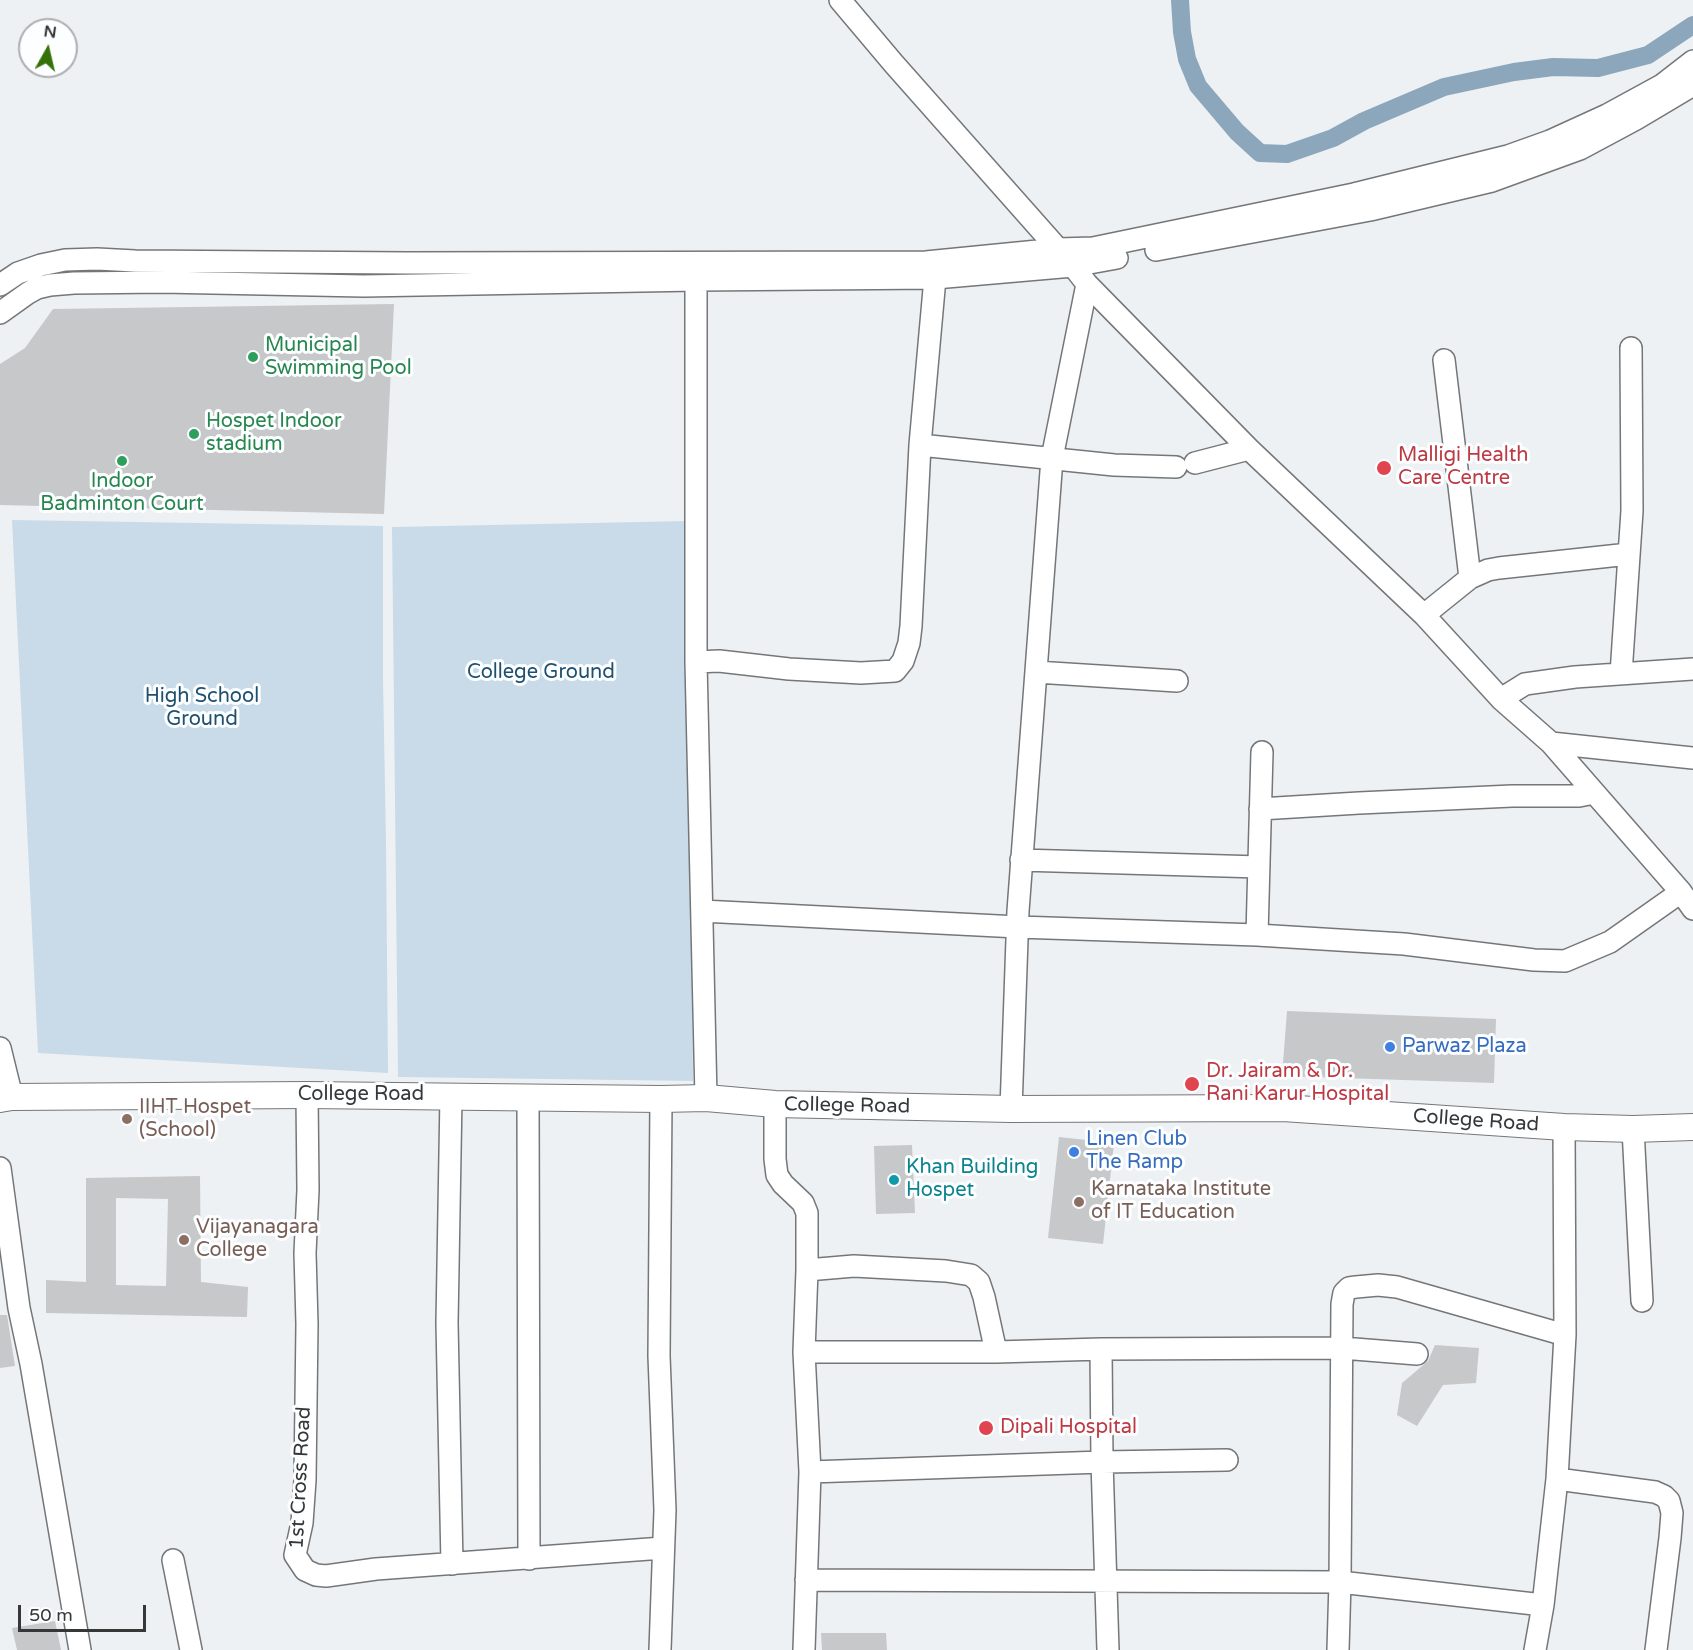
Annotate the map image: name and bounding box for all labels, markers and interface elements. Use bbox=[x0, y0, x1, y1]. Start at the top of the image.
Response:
north arrow bbox=[18, 18, 78, 78]
text: N bbox=[42, 21, 58, 43]
place label: Municipal Swimming Pool bbox=[265, 334, 412, 381]
marker: Municipal Swimming Pool bbox=[246, 350, 260, 364]
place label: Hospet Indoor stadium bbox=[206, 410, 342, 457]
marker: Hospet Indoor stadium bbox=[187, 427, 201, 441]
place label: Malligi Health Care Centre bbox=[1398, 444, 1528, 491]
marker: Indoor Badminton Court bbox=[115, 454, 129, 468]
marker: Malligi Health Care Centre bbox=[1375, 459, 1393, 477]
place label: Indoor Badminton Court bbox=[40, 470, 204, 517]
park label: College Ground bbox=[467, 661, 615, 685]
park label: High School Ground bbox=[145, 685, 259, 732]
place label: Parwaz Plaza bbox=[1402, 1035, 1527, 1059]
marker: Parwaz Plaza bbox=[1383, 1040, 1397, 1054]
place label: Dr. Jairam & Dr. Rani Karur Hospital bbox=[1206, 1060, 1389, 1107]
marker: Dr. Jairam & Dr. Rani Karur Hospital bbox=[1183, 1075, 1201, 1093]
street label: College Road bbox=[298, 1083, 424, 1107]
street label: College Road bbox=[784, 1093, 910, 1119]
place label: IIHT Hospet (School) bbox=[139, 1096, 251, 1143]
street label: College Road bbox=[1412, 1105, 1540, 1137]
marker: IIHT Hospet (School) bbox=[120, 1112, 134, 1126]
place label: Linen Club The Ramp bbox=[1086, 1128, 1187, 1175]
marker: Linen Club The Ramp bbox=[1067, 1145, 1081, 1159]
place label: Khan Building Hospet bbox=[906, 1156, 1038, 1203]
marker: Khan Building Hospet bbox=[887, 1173, 901, 1187]
place label: Karnataka Institute of IT Education bbox=[1091, 1178, 1271, 1225]
marker: Karnataka Institute of IT Education bbox=[1072, 1195, 1086, 1209]
place label: Vijayanagara College bbox=[196, 1216, 319, 1263]
marker: Vijayanagara College bbox=[177, 1233, 191, 1247]
street label: 1st Cross Road bbox=[285, 1406, 317, 1550]
place label: Dipali Hospital bbox=[1000, 1416, 1137, 1440]
marker: Dipali Hospital bbox=[977, 1419, 995, 1437]
scale bar bbox=[21, 1593, 148, 1631]
text: 50 m bbox=[29, 1604, 73, 1626]

